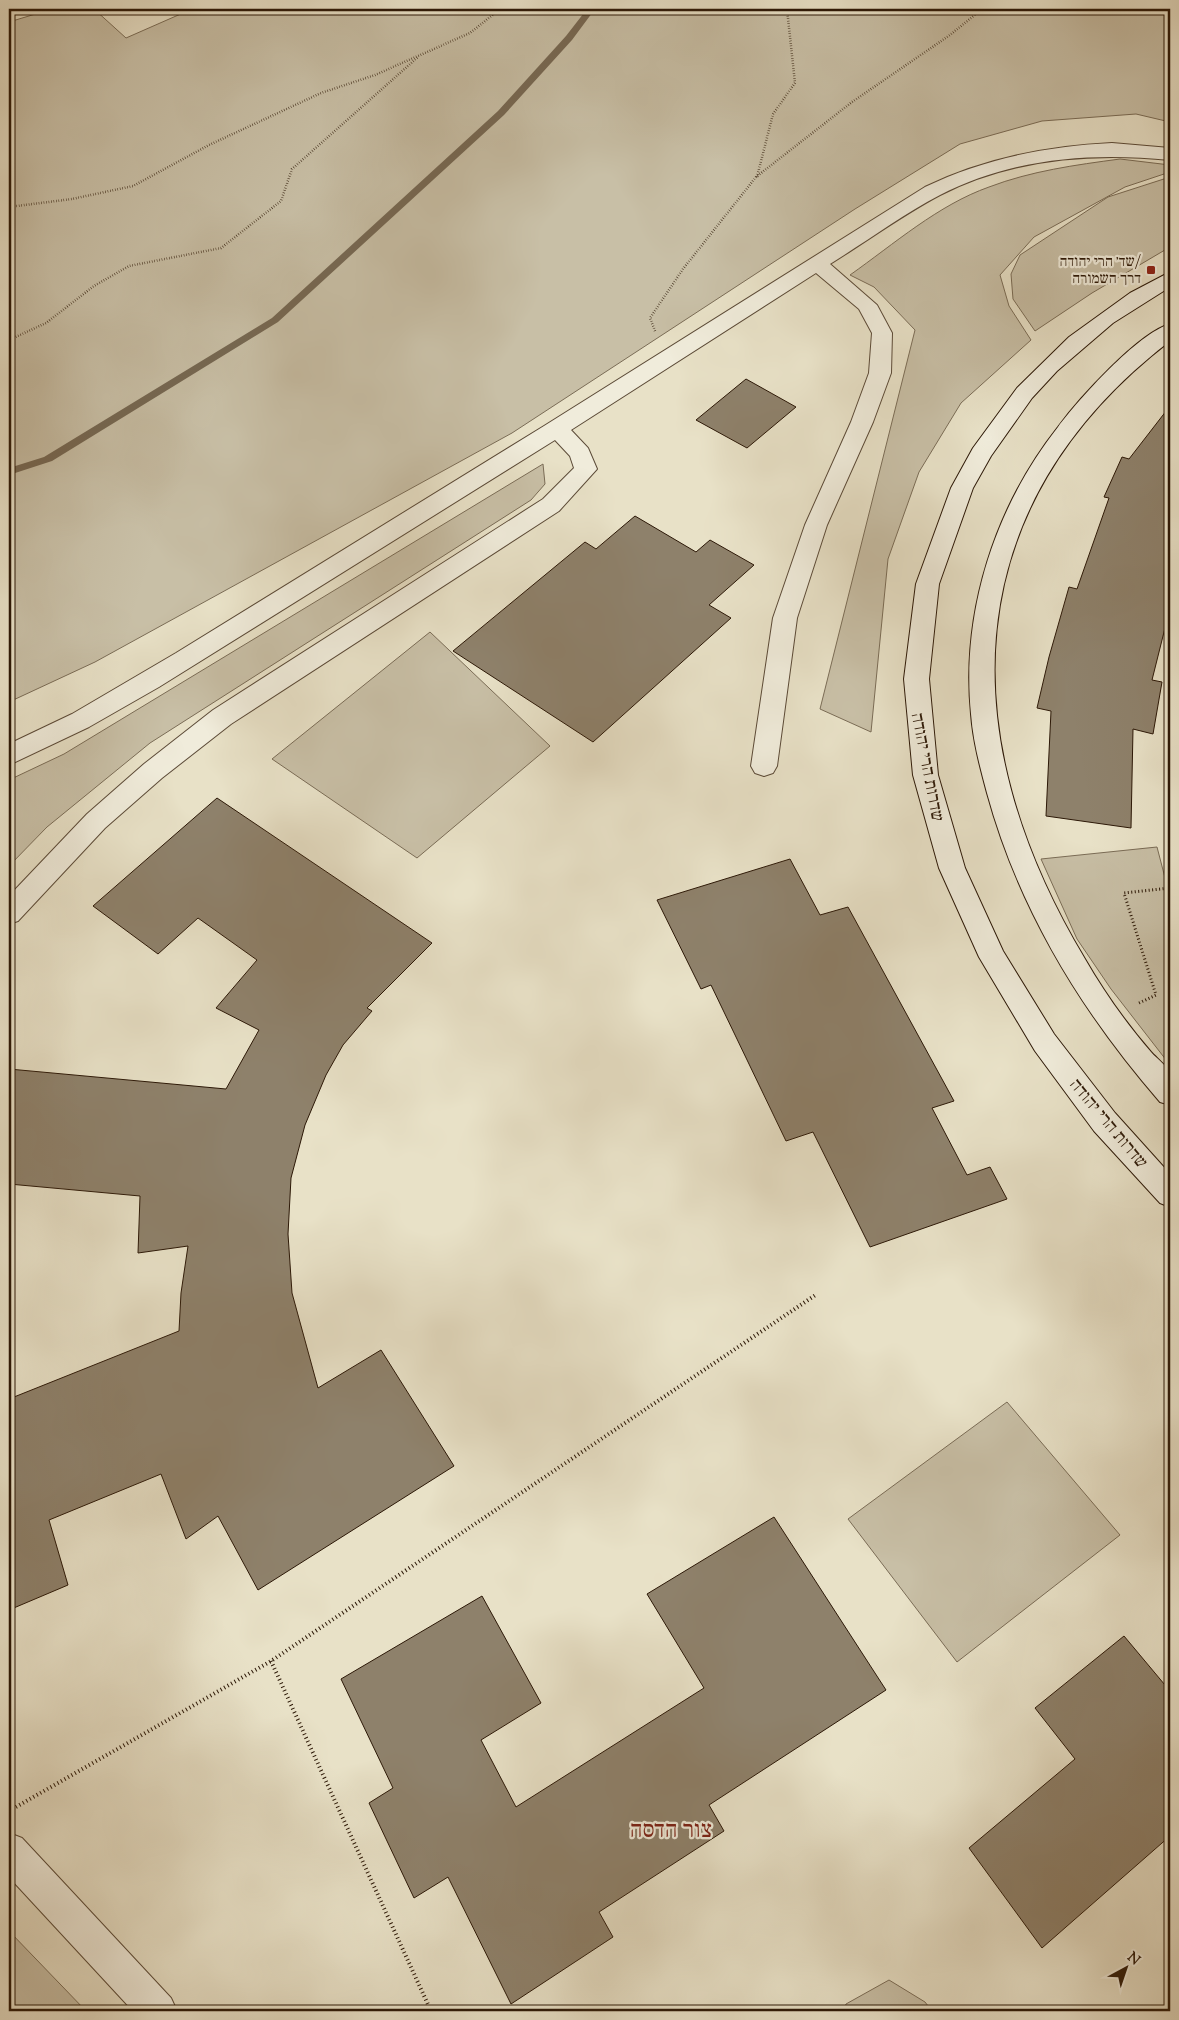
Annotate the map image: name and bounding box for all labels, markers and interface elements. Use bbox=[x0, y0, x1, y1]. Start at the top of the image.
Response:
place label: שד׳ הרי יהודה/ דרך השמורה bbox=[1060, 252, 1141, 290]
marker: שד׳ הרי יהודה/ דרך השמורה bbox=[1145, 264, 1157, 276]
street label: שדרות הרי יהודה bbox=[903, 711, 949, 824]
street label: שדרות הרי יהודה bbox=[1062, 1074, 1153, 1175]
district label: צור הדסה bbox=[630, 1814, 712, 1848]
north arrow bbox=[1102, 1942, 1152, 1992]
text: N bbox=[1122, 1948, 1144, 1971]

